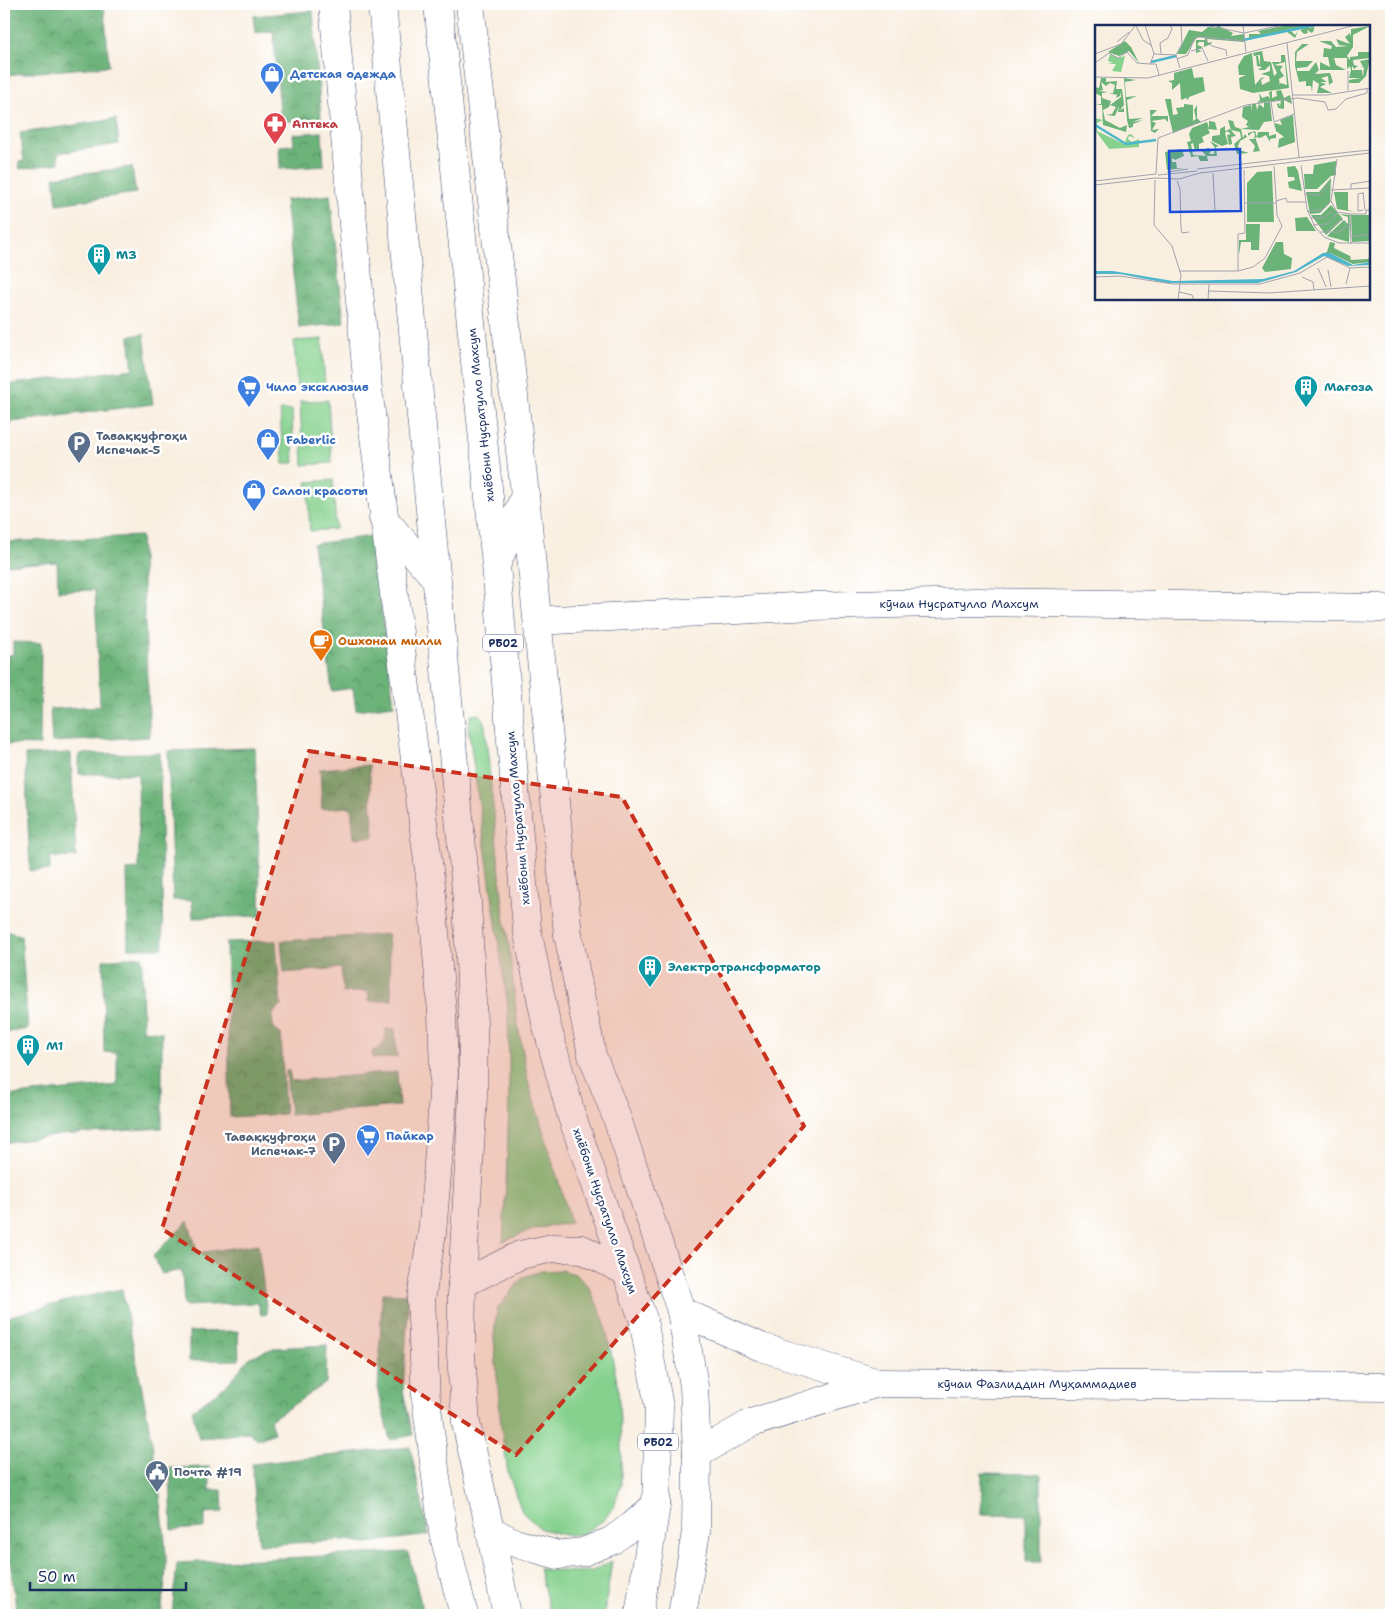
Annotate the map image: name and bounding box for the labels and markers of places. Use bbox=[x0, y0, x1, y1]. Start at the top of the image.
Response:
shop icon: Детская одежда bbox=[259, 61, 285, 95]
place label: Детская одежда bbox=[290, 66, 397, 82]
pharmacy icon: Аптека bbox=[262, 111, 288, 145]
place label: Аптека bbox=[292, 116, 339, 132]
building icon: M3 bbox=[86, 242, 112, 276]
place label: M3 bbox=[116, 247, 137, 263]
supermarket icon: Чило эксклюзив bbox=[236, 374, 262, 408]
building icon: Мағоза bbox=[1293, 374, 1319, 408]
place label: Чило эксклюзив bbox=[266, 379, 369, 395]
place label: Мағоза bbox=[1324, 379, 1374, 395]
shop icon: Faberlic bbox=[255, 427, 281, 461]
place label: Таваққуфгоҳи Испечак-5 bbox=[96, 428, 188, 458]
parking icon: Таваққуфгоҳи Испечак-5 bbox=[66, 430, 92, 464]
place label: Faberlic bbox=[286, 432, 336, 448]
shop icon: Салон красоты bbox=[241, 478, 267, 512]
place label: Салон красоты bbox=[272, 483, 368, 499]
cafe icon: Ошхонаи милли bbox=[308, 628, 334, 662]
place label: Ошхонаи милли bbox=[338, 633, 442, 649]
building icon: Электротрансформатор bbox=[637, 954, 663, 988]
place label: Электротрансформатор bbox=[668, 959, 821, 975]
building icon: М1 bbox=[15, 1033, 41, 1067]
place label: М1 bbox=[46, 1038, 63, 1054]
supermarket icon: Пайкар bbox=[355, 1123, 381, 1157]
place label: Пайкар bbox=[386, 1128, 434, 1144]
place label: Таваққуфгоҳи Испечак-7 bbox=[225, 1129, 317, 1159]
parking icon: Таваққуфгоҳи Испечак-7 bbox=[321, 1131, 347, 1165]
public building icon: Почта #19 bbox=[144, 1459, 170, 1493]
place label: Почта #19 bbox=[174, 1464, 242, 1480]

